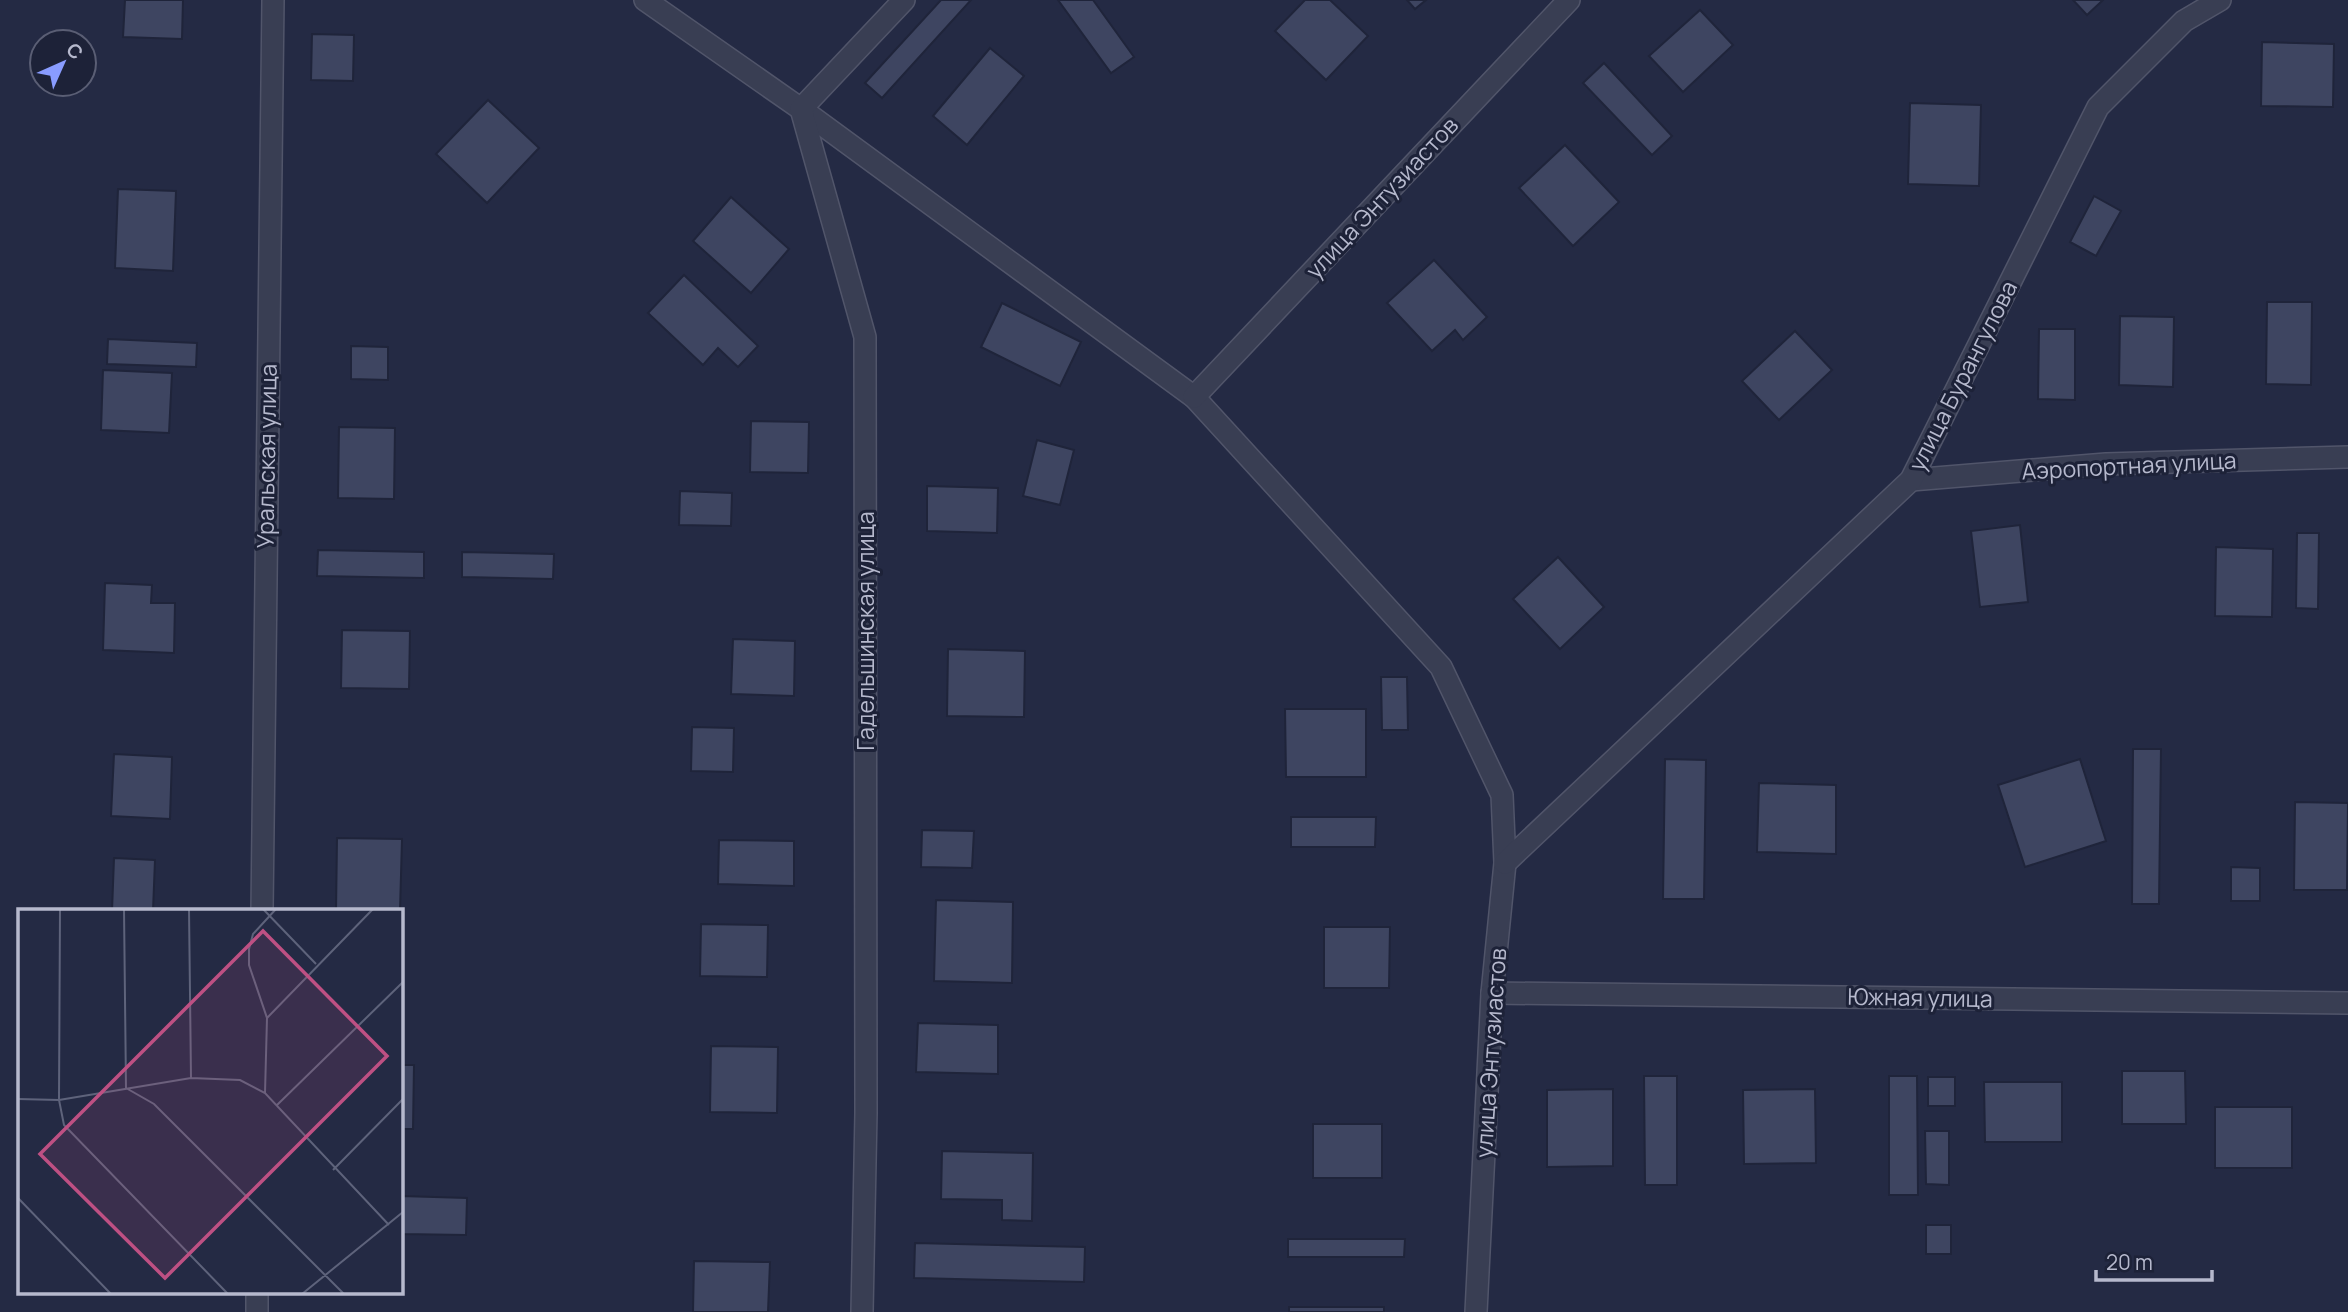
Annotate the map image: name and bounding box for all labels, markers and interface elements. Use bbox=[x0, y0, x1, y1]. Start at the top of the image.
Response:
north arrow bbox=[28, 28, 98, 98]
text: С bbox=[61, 37, 89, 65]
street label: улица Энтузиастов bbox=[1298, 110, 1465, 285]
street label: улица Бурангулова bbox=[1900, 275, 2024, 476]
street label: Уральская улица bbox=[248, 363, 284, 549]
street label: Аэропортная улица bbox=[2021, 443, 2237, 487]
street label: Гадельшинская улица bbox=[849, 511, 881, 751]
inset map bbox=[18, 909, 402, 1294]
street label: улица Энтузиастов bbox=[1467, 947, 1513, 1159]
street label: Южная улица bbox=[1847, 980, 1993, 1014]
scale bar bbox=[2096, 1238, 2212, 1282]
text: 20 m bbox=[2106, 1248, 2153, 1276]

